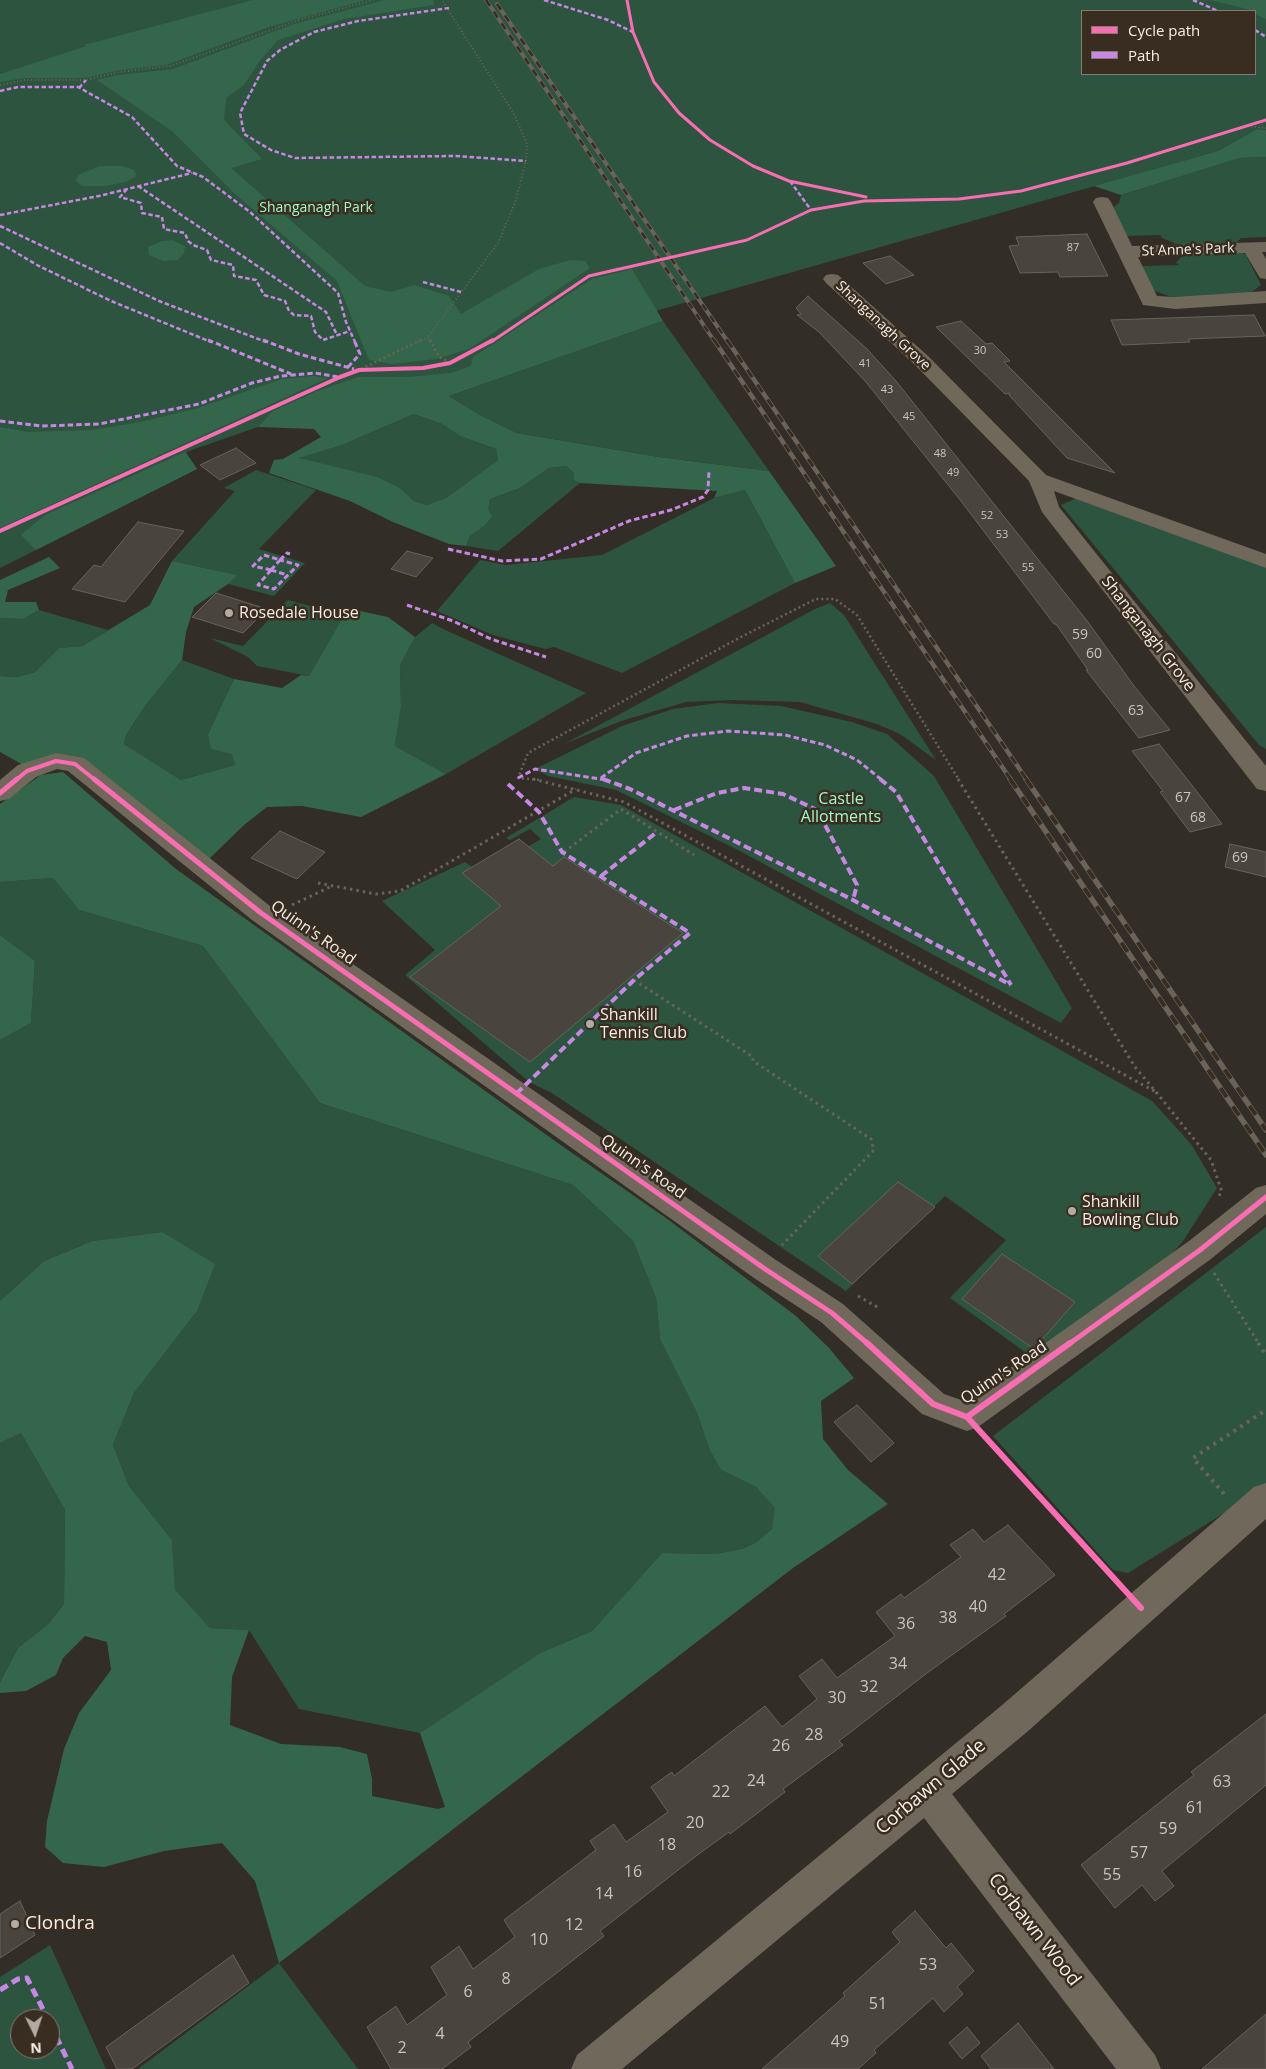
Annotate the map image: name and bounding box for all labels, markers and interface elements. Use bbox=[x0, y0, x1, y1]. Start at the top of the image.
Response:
legend bbox=[1081, 10, 1256, 75]
text: Cycle path bbox=[1128, 20, 1200, 40]
text: Path bbox=[1128, 45, 1160, 65]
park label: Shanganagh Park bbox=[259, 200, 373, 216]
street label: St Anne's Park bbox=[1141, 240, 1235, 260]
house number: 87 bbox=[1067, 241, 1079, 255]
street label: Shanganagh Grove bbox=[832, 278, 934, 374]
house number: 30 bbox=[974, 344, 986, 358]
house number: 41 bbox=[859, 357, 871, 371]
house number: 43 bbox=[881, 383, 893, 397]
house number: 45 bbox=[903, 410, 915, 424]
house number: 48 bbox=[934, 447, 946, 461]
house number: 49 bbox=[947, 466, 959, 480]
house number: 52 bbox=[981, 509, 993, 523]
house number: 53 bbox=[996, 528, 1008, 542]
house number: 55 bbox=[1022, 561, 1034, 575]
street label: Shanganagh Grove bbox=[1097, 573, 1199, 695]
place label: Rosedale House bbox=[239, 603, 359, 623]
marker: Rosedale House bbox=[223, 607, 235, 619]
house number: 59 bbox=[1072, 627, 1088, 643]
house number: 60 bbox=[1086, 646, 1102, 662]
house number: 63 bbox=[1128, 703, 1144, 719]
park label: Castle Allotments bbox=[801, 789, 881, 827]
house number: 67 bbox=[1175, 790, 1191, 806]
house number: 68 bbox=[1190, 810, 1206, 826]
house number: 69 bbox=[1232, 850, 1248, 866]
street label: Quinn's Road bbox=[267, 897, 359, 969]
place label: Shankill Tennis Club bbox=[600, 1005, 687, 1043]
marker: Shankill Tennis Club bbox=[584, 1018, 596, 1030]
street label: Quinn's Road bbox=[597, 1131, 689, 1203]
place label: Shankill Bowling Club bbox=[1082, 1192, 1179, 1230]
marker: Shankill Bowling Club bbox=[1066, 1205, 1078, 1217]
street label: Quinn's Road bbox=[957, 1337, 1051, 1409]
house number: 42 bbox=[988, 1565, 1006, 1585]
house number: 40 bbox=[969, 1597, 987, 1617]
house number: 38 bbox=[939, 1608, 957, 1628]
house number: 36 bbox=[897, 1614, 915, 1634]
house number: 34 bbox=[889, 1654, 907, 1674]
house number: 32 bbox=[860, 1677, 878, 1697]
house number: 30 bbox=[828, 1688, 846, 1708]
house number: 28 bbox=[805, 1725, 823, 1745]
street label: Corbawn Glade bbox=[872, 1735, 990, 1839]
house number: 26 bbox=[772, 1736, 790, 1756]
house number: 24 bbox=[747, 1771, 765, 1791]
house number: 63 bbox=[1213, 1772, 1231, 1792]
house number: 22 bbox=[712, 1782, 730, 1802]
house number: 61 bbox=[1186, 1798, 1204, 1818]
house number: 20 bbox=[686, 1813, 704, 1833]
house number: 59 bbox=[1159, 1819, 1177, 1839]
house number: 18 bbox=[658, 1835, 676, 1855]
house number: 57 bbox=[1130, 1843, 1148, 1863]
house number: 16 bbox=[624, 1862, 642, 1882]
house number: 55 bbox=[1103, 1865, 1121, 1885]
street label: Corbawn Wood bbox=[983, 1869, 1085, 1991]
house number: 14 bbox=[595, 1884, 613, 1904]
place label: Clondra bbox=[25, 1913, 95, 1935]
house number: 12 bbox=[565, 1915, 583, 1935]
marker: Clondra bbox=[9, 1918, 21, 1930]
house number: 10 bbox=[530, 1930, 548, 1950]
house number: 53 bbox=[919, 1955, 937, 1975]
house number: 8 bbox=[501, 1969, 511, 1989]
house number: 6 bbox=[463, 1982, 473, 2002]
house number: 51 bbox=[869, 1994, 887, 2014]
north arrow bbox=[10, 2009, 60, 2059]
house number: 4 bbox=[435, 2024, 445, 2044]
house number: 49 bbox=[831, 2032, 849, 2052]
house number: 2 bbox=[397, 2038, 407, 2058]
text: N bbox=[30, 2039, 42, 2058]

